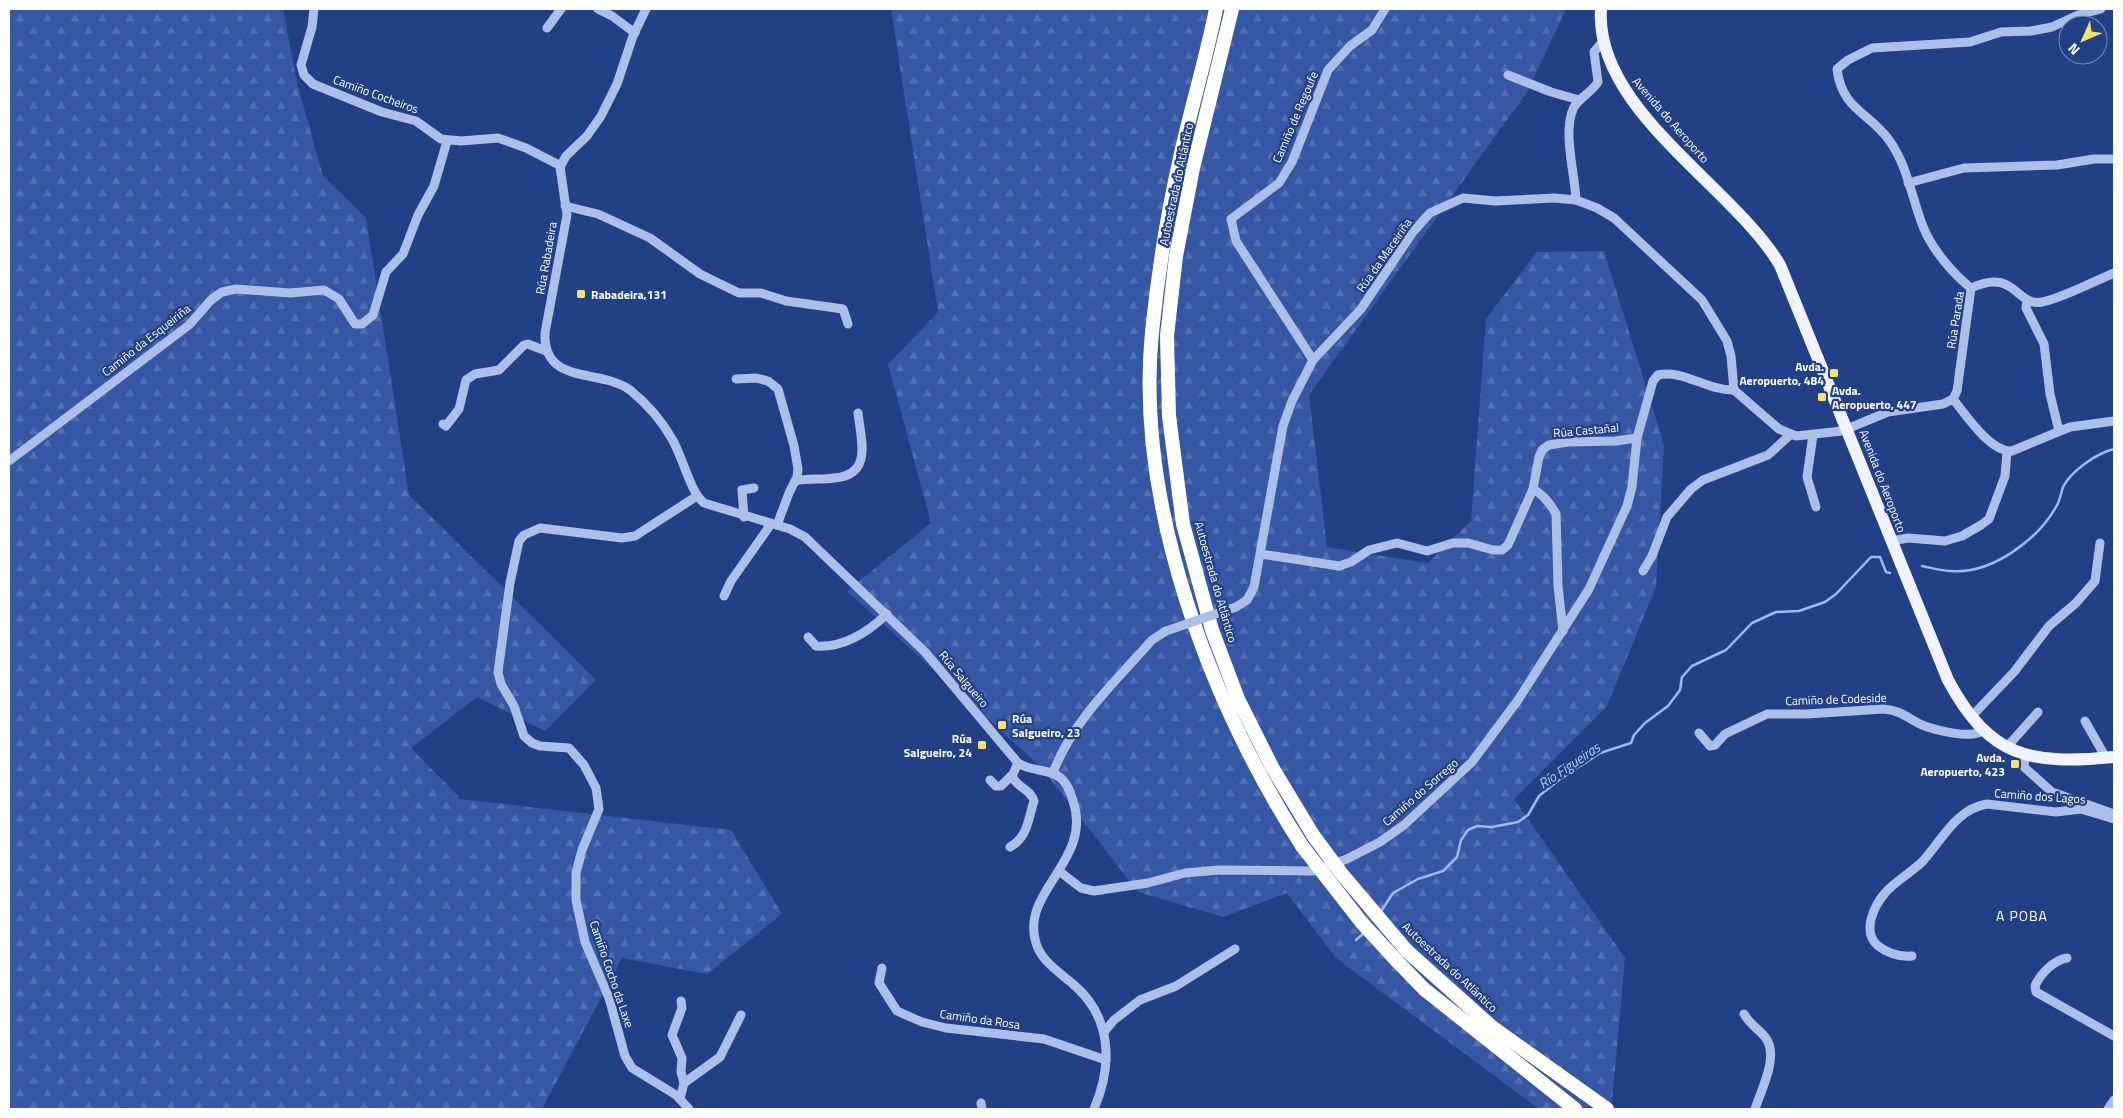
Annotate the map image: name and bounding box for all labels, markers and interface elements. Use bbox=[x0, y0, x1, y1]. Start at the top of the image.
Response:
north arrow bbox=[2058, 15, 2108, 65]
text: N bbox=[2063, 39, 2084, 60]
street label: Camiño de Regoufe bbox=[1267, 68, 1323, 166]
street label: Camiño Cocheiros bbox=[331, 70, 422, 118]
street label: Avenida do Aeroporto bbox=[1628, 73, 1714, 167]
street label: Autoestrada do Atlántico bbox=[1154, 121, 1198, 247]
street label: Rúa da Maceiriña bbox=[1351, 214, 1417, 296]
street label: Rúa Rabadeira bbox=[530, 220, 562, 296]
place label: Rabadeira,131 bbox=[591, 285, 667, 304]
marker: Rabadeira,131 bbox=[575, 288, 587, 300]
street label: Rúa Parada bbox=[1941, 290, 1969, 350]
street label: Camiño da Esqueiriña bbox=[97, 299, 195, 381]
place label: Avda. Aeropuerto, 484 bbox=[1739, 357, 1824, 390]
marker: Avda. Aeropuerto, 484 bbox=[1828, 367, 1840, 379]
place label: Avda. Aeropuerto, 447 bbox=[1832, 381, 1917, 414]
marker: Avda. Aeropuerto, 447 bbox=[1816, 391, 1828, 403]
street label: Rúa Castañal bbox=[1552, 418, 1620, 442]
street label: Avenida do Aeroporto bbox=[1855, 427, 1911, 535]
street label: Autoestrada do Atlántico bbox=[1190, 519, 1242, 645]
street label: Rúa Salgueiro bbox=[934, 646, 994, 712]
street label: Camiño de Codeside bbox=[1785, 688, 1887, 710]
place label: Rúa Salgueiro, 23 bbox=[1012, 709, 1080, 742]
marker: Rúa Salgueiro, 23 bbox=[996, 719, 1008, 731]
place label: Rúa Salgueiro, 24 bbox=[904, 729, 972, 762]
water label: Río Figueiras bbox=[1534, 736, 1605, 793]
marker: Rúa Salgueiro, 24 bbox=[976, 739, 988, 751]
place label: Avda. Aeropuerto, 423 bbox=[1920, 748, 2005, 781]
street label: Camiño do Sorrego bbox=[1378, 753, 1462, 831]
marker: Avda. Aeropuerto, 423 bbox=[2009, 758, 2021, 770]
street label: Camiño dos Lagos bbox=[1994, 783, 2087, 809]
district label: A POBA bbox=[1996, 905, 2048, 926]
street label: Autoestrada do Atlántico bbox=[1398, 917, 1502, 1017]
street label: Camiño Cocho da Laxe bbox=[585, 918, 639, 1030]
street label: Camiño da Rosa bbox=[939, 1004, 1021, 1034]

